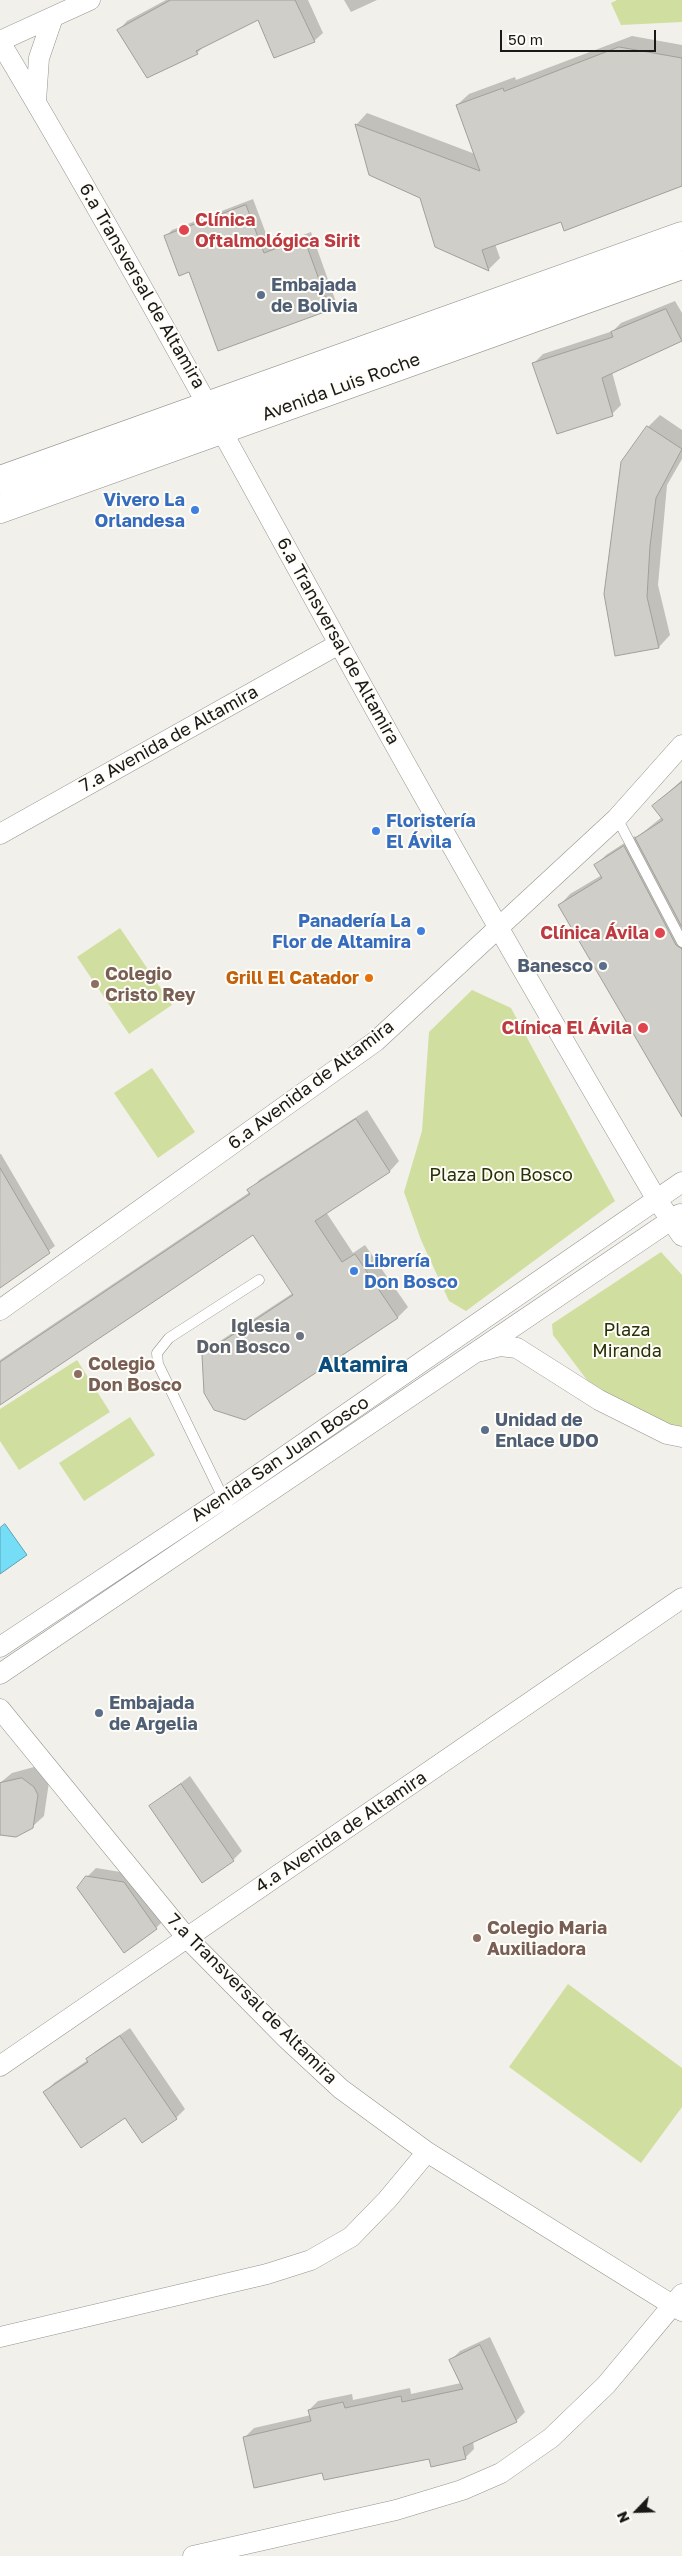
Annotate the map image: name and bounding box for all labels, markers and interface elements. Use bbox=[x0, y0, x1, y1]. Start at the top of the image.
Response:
scale bar bbox=[502, 20, 658, 52]
text: 50 m bbox=[508, 30, 543, 48]
street label: 6.ª Transversal de Altamira bbox=[74, 179, 210, 393]
place label: Clínica Oftalmológica Sirit bbox=[195, 209, 360, 252]
marker: Clínica Oftalmológica Sirit bbox=[177, 223, 191, 237]
place label: Embajada de Bolivia bbox=[271, 274, 358, 316]
marker: Embajada de Bolivia bbox=[255, 289, 267, 301]
street label: Avenida Luis Roche bbox=[259, 348, 423, 426]
place label: Vivero La Orlandesa bbox=[95, 489, 185, 532]
marker: Vivero La Orlandesa bbox=[189, 504, 201, 516]
street label: 6.ª Transversal de Altamira bbox=[272, 534, 404, 748]
street label: 7.ª Avenida de Altamira bbox=[76, 681, 262, 797]
place label: Floristería El Ávila bbox=[386, 810, 476, 852]
marker: Floristería El Ávila bbox=[370, 825, 382, 837]
place label: Panadería La Flor de Altamira bbox=[272, 910, 411, 952]
place label: Clínica Ávila bbox=[540, 922, 649, 944]
marker: Panadería La Flor de Altamira bbox=[415, 925, 427, 937]
marker: Clínica Ávila bbox=[653, 926, 667, 940]
place label: Banesco bbox=[517, 955, 593, 977]
marker: Banesco bbox=[597, 960, 609, 972]
place label: Colegio Cristo Rey bbox=[105, 963, 196, 1006]
place label: Grill El Catador bbox=[226, 967, 359, 989]
marker: Grill El Catador bbox=[363, 972, 375, 984]
marker: Colegio Cristo Rey bbox=[89, 978, 101, 990]
street label: 6.ª Avenida de Altamira bbox=[224, 1016, 398, 1154]
place label: Clínica El Ávila bbox=[501, 1017, 632, 1039]
marker: Clínica El Ávila bbox=[636, 1021, 650, 1035]
park label: Plaza Don Bosco bbox=[429, 1164, 573, 1186]
place label: Librería Don Bosco bbox=[364, 1250, 458, 1292]
marker: Librería Don Bosco bbox=[348, 1265, 360, 1277]
place label: Iglesia Don Bosco bbox=[196, 1315, 290, 1358]
park label: Plaza Miranda bbox=[592, 1319, 662, 1362]
marker: Iglesia Don Bosco bbox=[294, 1330, 306, 1342]
district label: Altamira bbox=[318, 1352, 408, 1378]
place label: Colegio Don Bosco bbox=[88, 1353, 182, 1396]
marker: Colegio Don Bosco bbox=[72, 1368, 84, 1380]
street label: Avenida San Juan Bosco bbox=[187, 1391, 373, 1527]
place label: Unidad de Enlace UDO bbox=[495, 1409, 599, 1452]
marker: Unidad de Enlace UDO bbox=[479, 1424, 491, 1436]
place label: Embajada de Argelia bbox=[109, 1692, 198, 1735]
marker: Embajada de Argelia bbox=[93, 1707, 105, 1719]
street label: 4.ª Avenida de Altamira bbox=[251, 1767, 431, 1897]
street label: 7.ª Transversal de Altamira bbox=[162, 1909, 342, 2089]
place label: Colegio Maria Auxiliadora bbox=[487, 1917, 607, 1960]
marker: Colegio Maria Auxiliadora bbox=[471, 1932, 483, 1944]
north arrow bbox=[612, 2486, 662, 2536]
text: N bbox=[613, 2509, 633, 2526]

